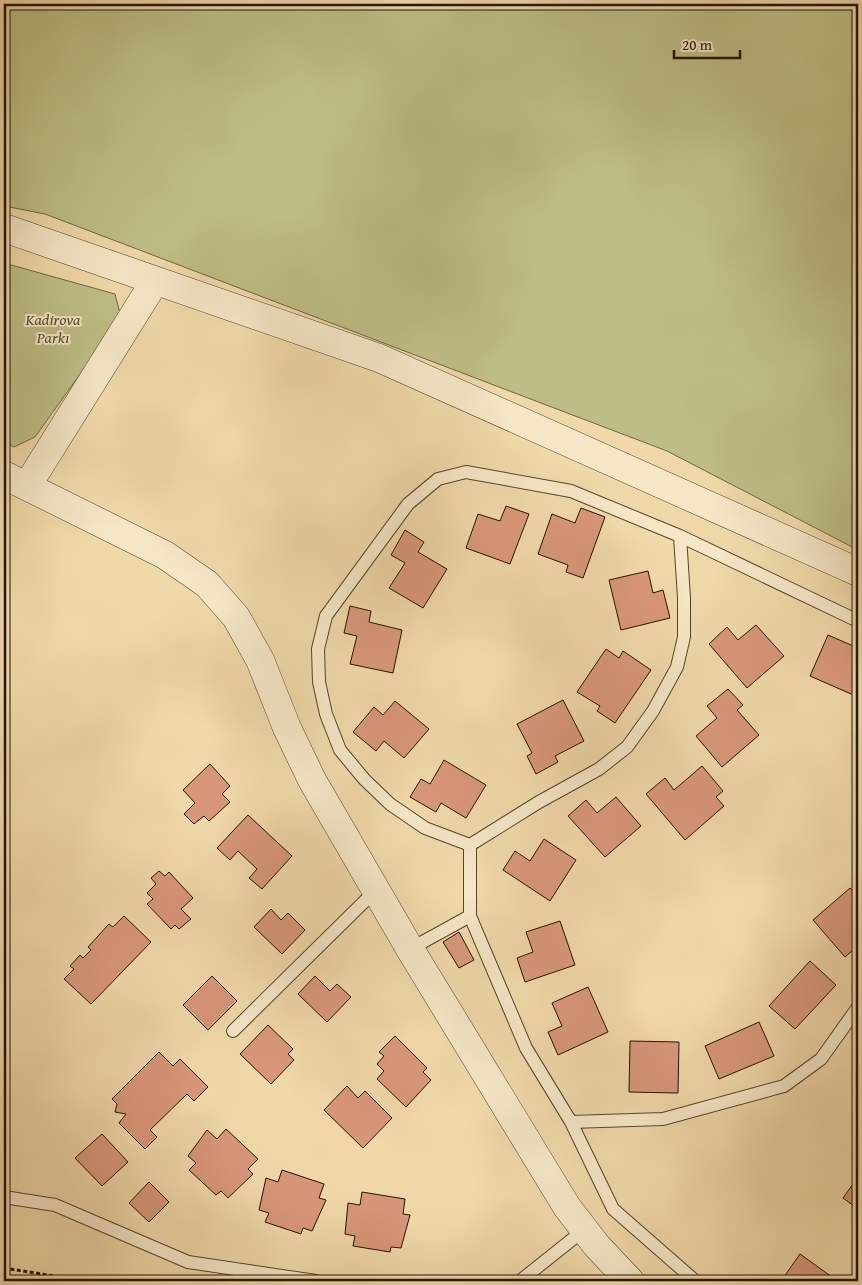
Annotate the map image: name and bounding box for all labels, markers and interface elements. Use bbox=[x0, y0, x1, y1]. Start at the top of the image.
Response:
scale bar bbox=[674, 28, 741, 60]
text: 20 m bbox=[682, 34, 713, 55]
park label: Kadirova Parkı bbox=[25, 307, 81, 349]

